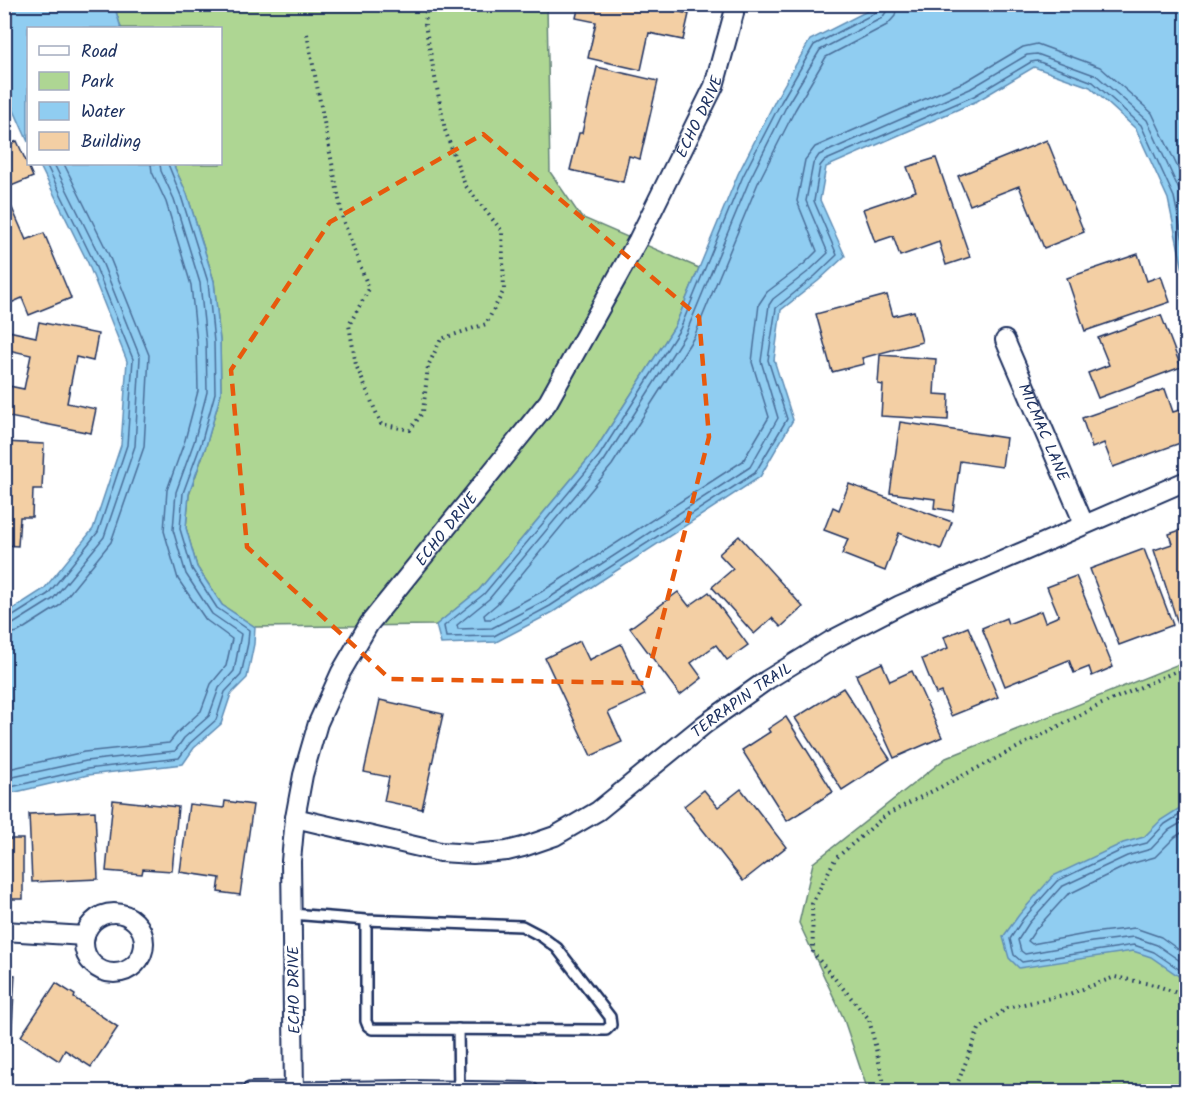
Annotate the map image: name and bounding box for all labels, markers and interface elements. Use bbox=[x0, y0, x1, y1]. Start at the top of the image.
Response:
legend bbox=[27, 27, 222, 165]
text: Road bbox=[81, 38, 118, 67]
text: Park bbox=[81, 68, 114, 97]
street label: ECHO DRIVE bbox=[670, 72, 730, 162]
text: Water bbox=[81, 98, 126, 127]
text: Building bbox=[81, 128, 141, 157]
street label: MICMAC LANE bbox=[1011, 380, 1075, 486]
street label: ECHO DRIVE bbox=[410, 487, 485, 572]
street label: TERRAPIN TRAIL bbox=[686, 656, 798, 745]
street label: ECHO DRIVE bbox=[281, 945, 308, 1034]

